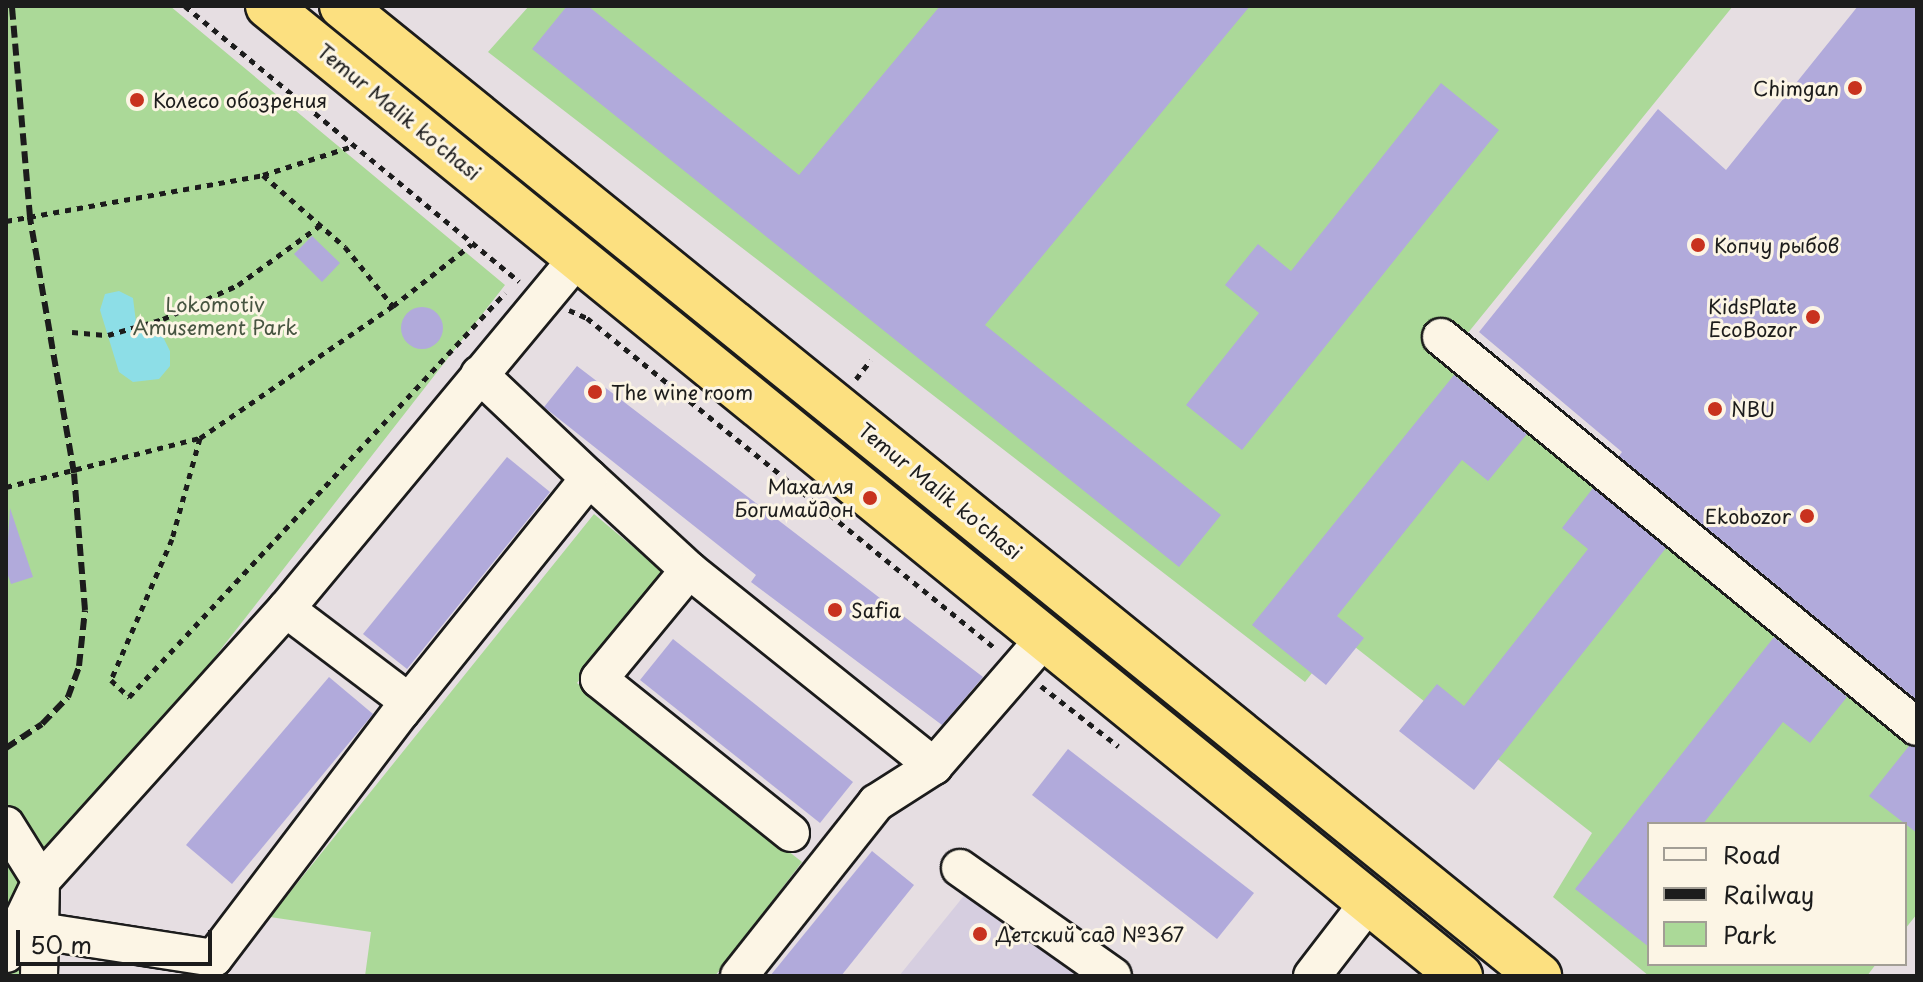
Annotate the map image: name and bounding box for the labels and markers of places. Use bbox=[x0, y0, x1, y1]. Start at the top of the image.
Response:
place label: Chimgan bbox=[1753, 76, 1839, 100]
marker: Chimgan bbox=[1846, 79, 1864, 97]
place label: Колесо обозрения bbox=[153, 88, 328, 112]
marker: Колесо обозрения bbox=[128, 91, 146, 109]
place label: Копчу рыбов bbox=[1714, 233, 1840, 257]
marker: Копчу рыбов bbox=[1689, 236, 1707, 254]
place label: KidsPlate EcoBozor bbox=[1708, 294, 1797, 341]
marker: KidsPlate EcoBozor bbox=[1804, 308, 1822, 326]
place label: The wine room bbox=[611, 380, 754, 404]
marker: The wine room bbox=[586, 383, 604, 401]
place label: NBU bbox=[1731, 397, 1775, 421]
marker: NBU bbox=[1706, 400, 1724, 418]
place label: Махалля Богимайдон bbox=[734, 474, 854, 521]
marker: Махалля Богимайдон bbox=[861, 489, 879, 507]
place label: Ekobozor bbox=[1705, 504, 1791, 528]
marker: Ekobozor bbox=[1798, 507, 1816, 525]
place label: Safia bbox=[851, 598, 901, 622]
marker: Safia bbox=[826, 601, 844, 619]
place label: Детский сад №367 bbox=[996, 922, 1186, 946]
marker: Детский сад №367 bbox=[971, 925, 989, 943]

